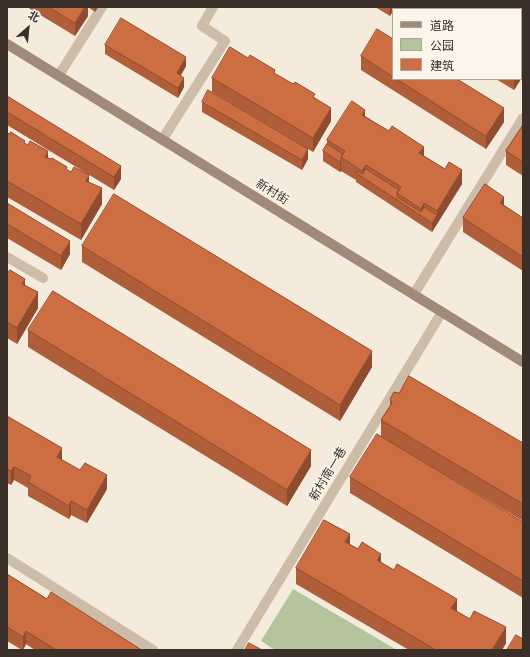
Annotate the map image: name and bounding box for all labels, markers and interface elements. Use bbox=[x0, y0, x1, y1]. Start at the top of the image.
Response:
north arrow bbox=[8, 8, 48, 48]
legend bbox=[392, 8, 522, 80]
text: 北 bbox=[26, 9, 41, 24]
text: 道路 bbox=[430, 20, 454, 32]
text: 公园 bbox=[430, 40, 454, 52]
text: 建筑 bbox=[430, 60, 454, 72]
street label: 新村街 bbox=[253, 176, 291, 208]
street label: 新村南一巷 bbox=[306, 445, 350, 503]

